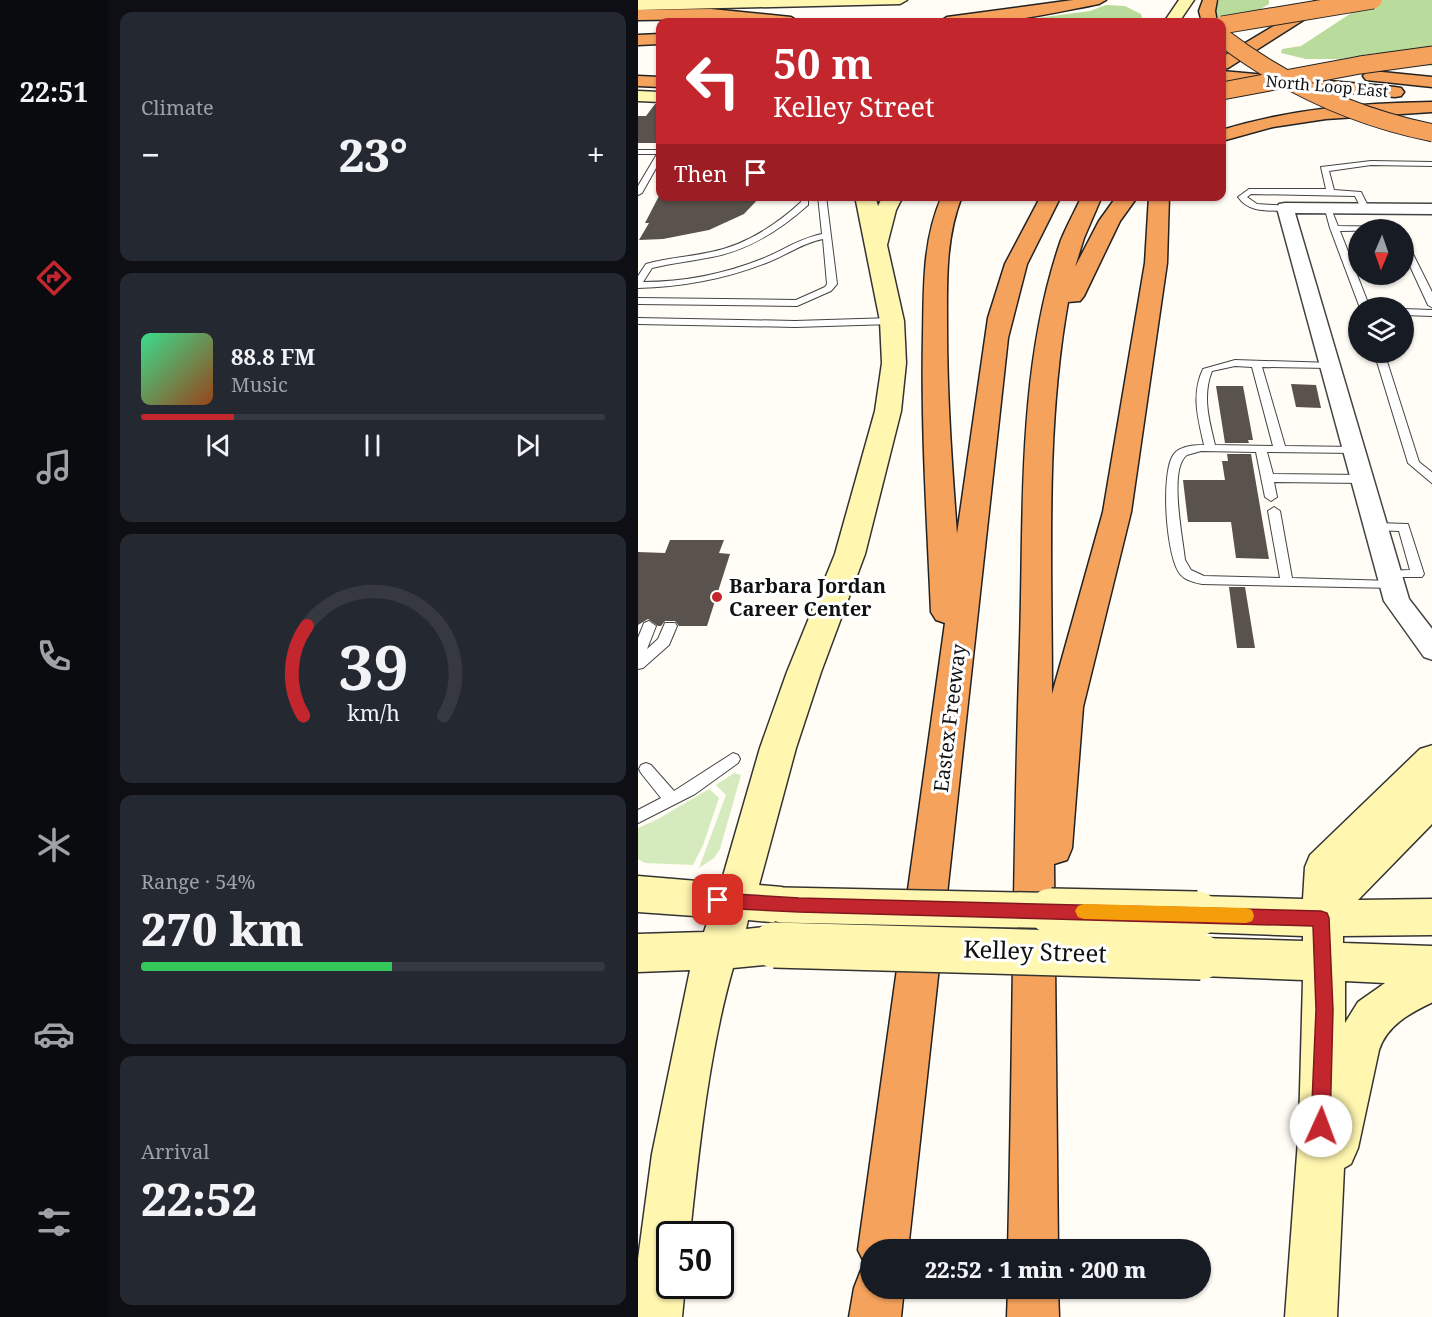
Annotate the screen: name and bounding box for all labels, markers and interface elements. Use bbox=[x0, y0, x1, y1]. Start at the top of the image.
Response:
text: 50 m bbox=[773, 34, 873, 91]
icon: left bbox=[674, 42, 752, 120]
street label: North Loop East bbox=[1265, 70, 1390, 102]
text: 22:51 bbox=[19, 73, 89, 110]
text: Kelley Street bbox=[773, 88, 935, 125]
text: Climate bbox=[141, 94, 214, 121]
text: 23° bbox=[339, 124, 408, 185]
text: − bbox=[141, 132, 160, 177]
text: + bbox=[587, 132, 605, 177]
icon: arrive bbox=[739, 156, 772, 189]
text: Then bbox=[674, 158, 727, 188]
north arrow bbox=[1348, 219, 1414, 285]
map controls bbox=[1348, 219, 1414, 363]
icon: directions bbox=[33, 257, 75, 299]
button: layers bbox=[1348, 297, 1414, 363]
text: 88.8 FM bbox=[231, 341, 315, 371]
text: Music bbox=[231, 371, 288, 398]
icon: previous bbox=[202, 429, 235, 462]
icon: pause bbox=[356, 429, 389, 462]
icon: next bbox=[511, 429, 544, 462]
icon: music bbox=[33, 446, 75, 488]
place label: Barbara Jordan Career Center bbox=[729, 572, 886, 622]
marker: Barbara Jordan Career Center bbox=[710, 590, 724, 604]
text: 39 bbox=[338, 623, 408, 708]
icon: phone bbox=[33, 635, 75, 677]
street label: Eastex Freeway bbox=[927, 642, 972, 794]
text: km/h bbox=[347, 698, 400, 727]
icon: climate bbox=[33, 824, 75, 866]
text: Range · 54% bbox=[141, 868, 255, 895]
pin bbox=[692, 874, 743, 925]
icon: arrive bbox=[701, 883, 734, 916]
text: 270 km bbox=[141, 898, 304, 959]
street label: Kelley Street bbox=[963, 932, 1107, 969]
icon: car bbox=[33, 1013, 75, 1055]
position arrow bbox=[1289, 1094, 1353, 1158]
text: Arrival bbox=[141, 1138, 209, 1165]
text: 22:52 bbox=[141, 1168, 257, 1229]
icon: filters bbox=[33, 1201, 75, 1243]
speed limit sign: 50 bbox=[656, 1221, 734, 1299]
text: 22:52 · 1 min · 200 m bbox=[925, 1254, 1146, 1284]

